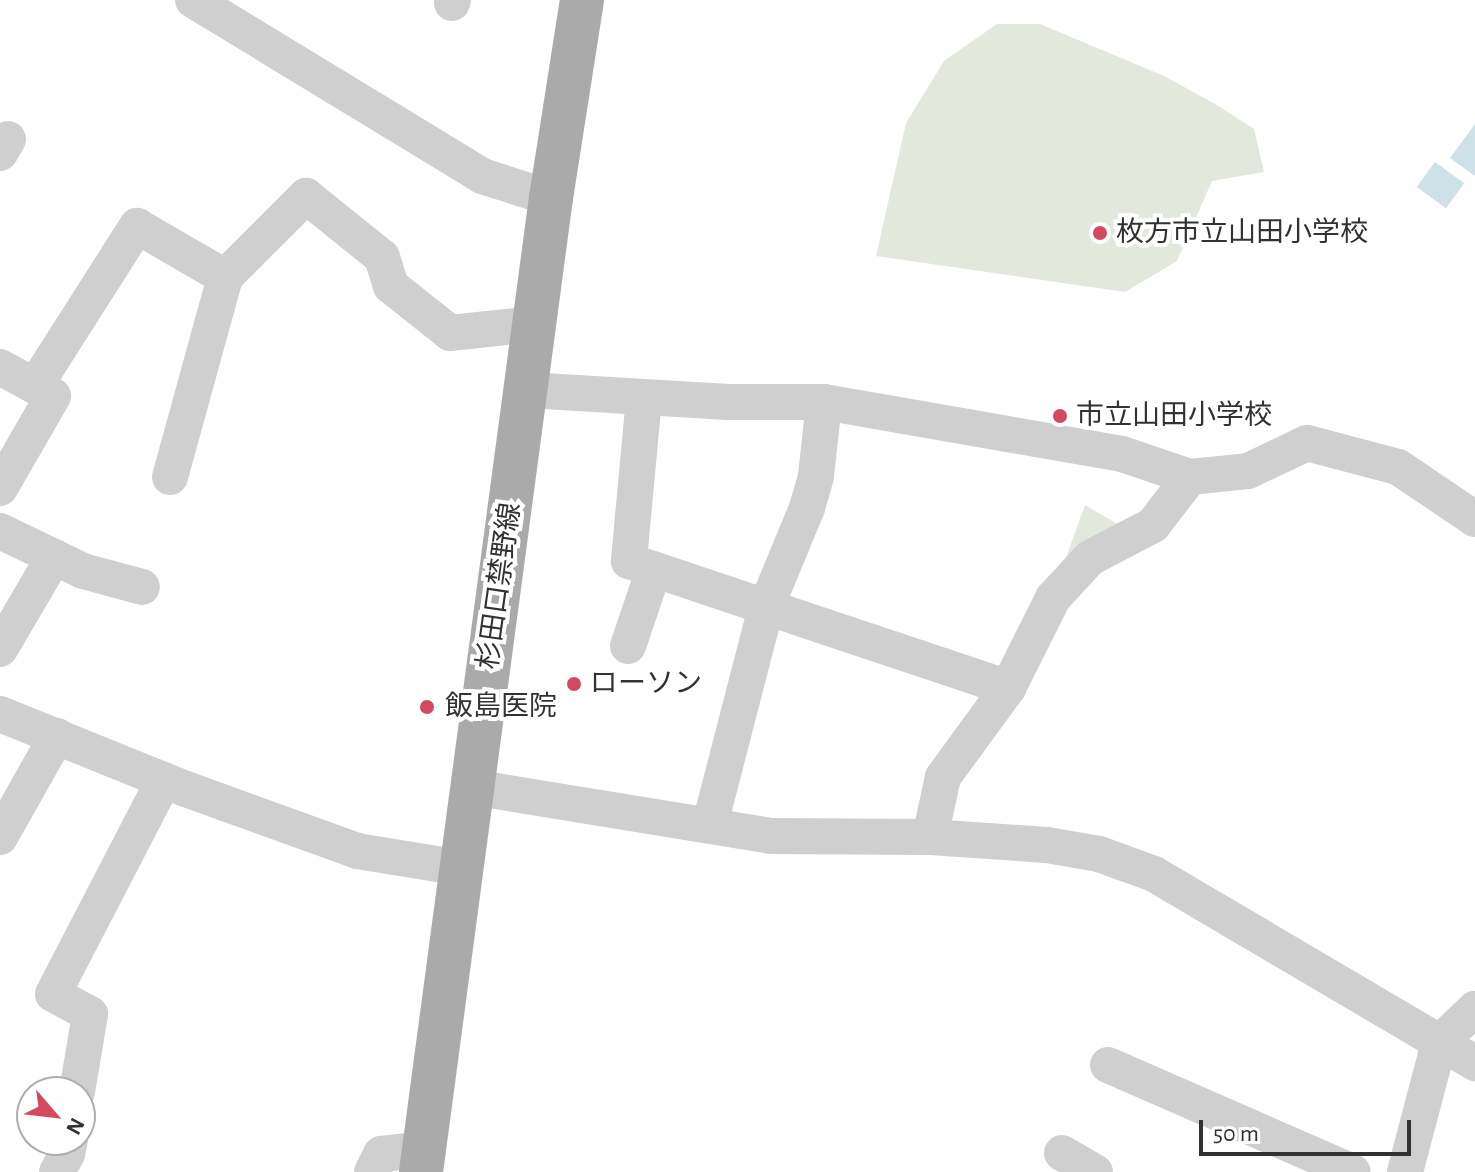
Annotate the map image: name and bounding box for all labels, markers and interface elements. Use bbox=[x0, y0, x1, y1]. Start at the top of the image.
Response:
place label: 枚方市立山田小学校 bbox=[1116, 216, 1368, 250]
marker: 枚方市立山田小学校 bbox=[1091, 224, 1109, 242]
place label: 市立山田小学校 bbox=[1076, 399, 1272, 433]
marker: 市立山田小学校 bbox=[1051, 407, 1069, 425]
street label: 杉田口禁野線 bbox=[472, 500, 528, 672]
place label: ローソン bbox=[590, 667, 702, 701]
marker: ローソン bbox=[565, 675, 583, 693]
place label: 飯島医院 bbox=[445, 690, 557, 724]
marker: 飯島医院 bbox=[416, 696, 438, 718]
north arrow bbox=[16, 1076, 96, 1156]
scale bar bbox=[1203, 1104, 1415, 1154]
text: N bbox=[62, 1114, 89, 1138]
text: 50 m bbox=[1213, 1122, 1259, 1146]

